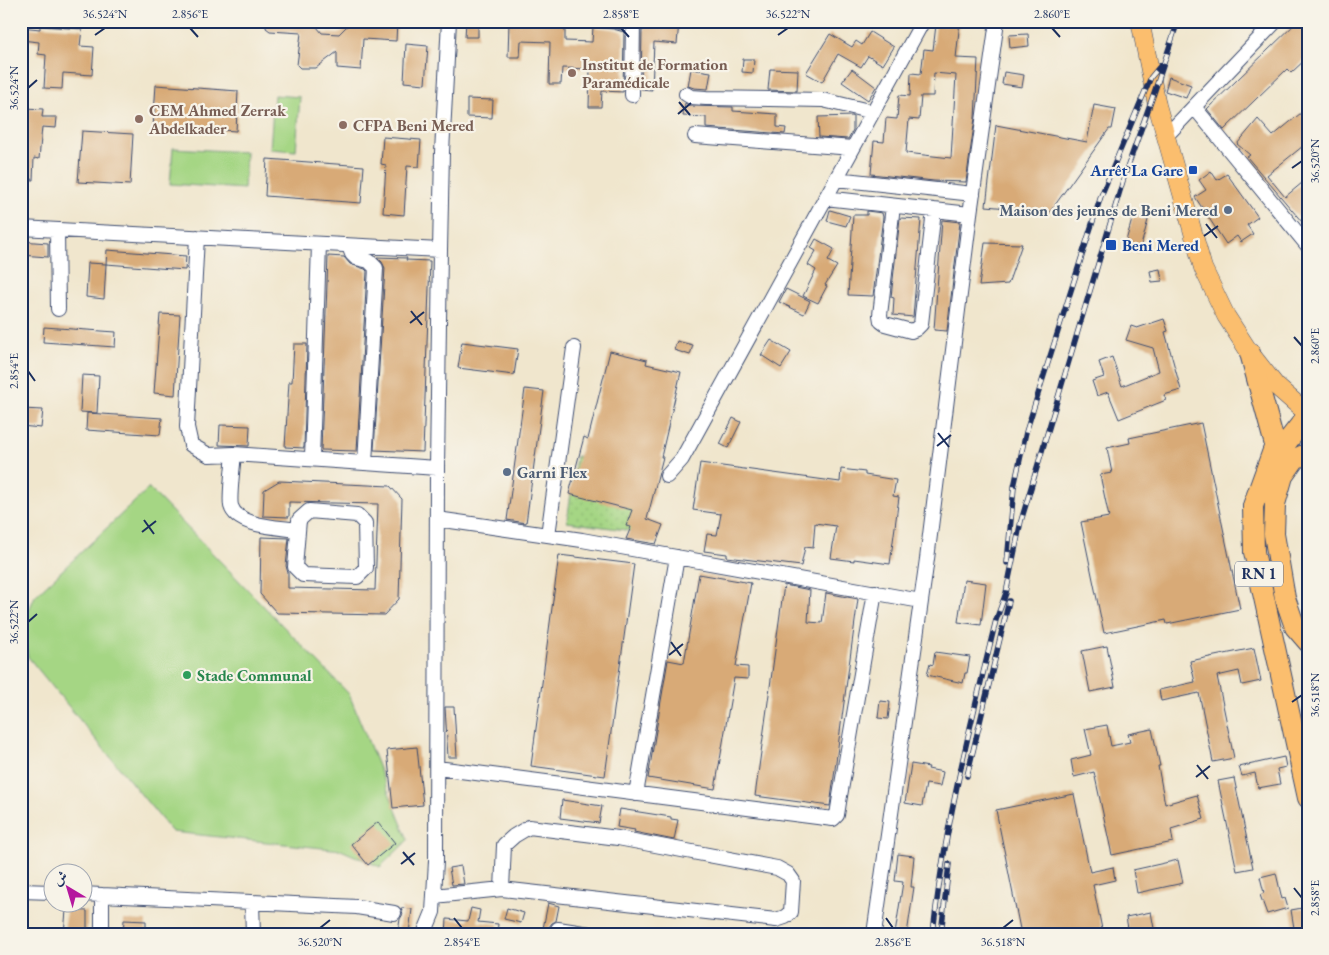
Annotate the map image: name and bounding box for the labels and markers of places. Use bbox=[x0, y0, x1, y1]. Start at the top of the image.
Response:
place label: Institut de Formation Paramédicale bbox=[582, 54, 728, 93]
marker: Institut de Formation Paramédicale bbox=[566, 67, 578, 79]
place label: CEM Ahmed Zerrak Abdelkader bbox=[148, 100, 286, 139]
marker: CEM Ahmed Zerrak Abdelkader bbox=[133, 113, 145, 125]
place label: CFPA Beni Mered bbox=[353, 115, 474, 136]
marker: CFPA Beni Mered bbox=[337, 119, 349, 131]
place label: Arrêt La Gare bbox=[1089, 160, 1183, 181]
marker: Arrêt La Gare bbox=[1187, 164, 1199, 176]
place label: Maison des jeunes de Beni Mered bbox=[999, 200, 1218, 221]
marker: Maison des jeunes de Beni Mered bbox=[1222, 204, 1234, 216]
place label: Beni Mered bbox=[1122, 235, 1199, 256]
marker: Beni Mered bbox=[1104, 238, 1118, 252]
place label: Garni Flex bbox=[517, 462, 587, 483]
marker: Garni Flex bbox=[501, 466, 513, 478]
place label: Stade Communal bbox=[197, 665, 312, 686]
marker: Stade Communal bbox=[181, 669, 193, 681]

